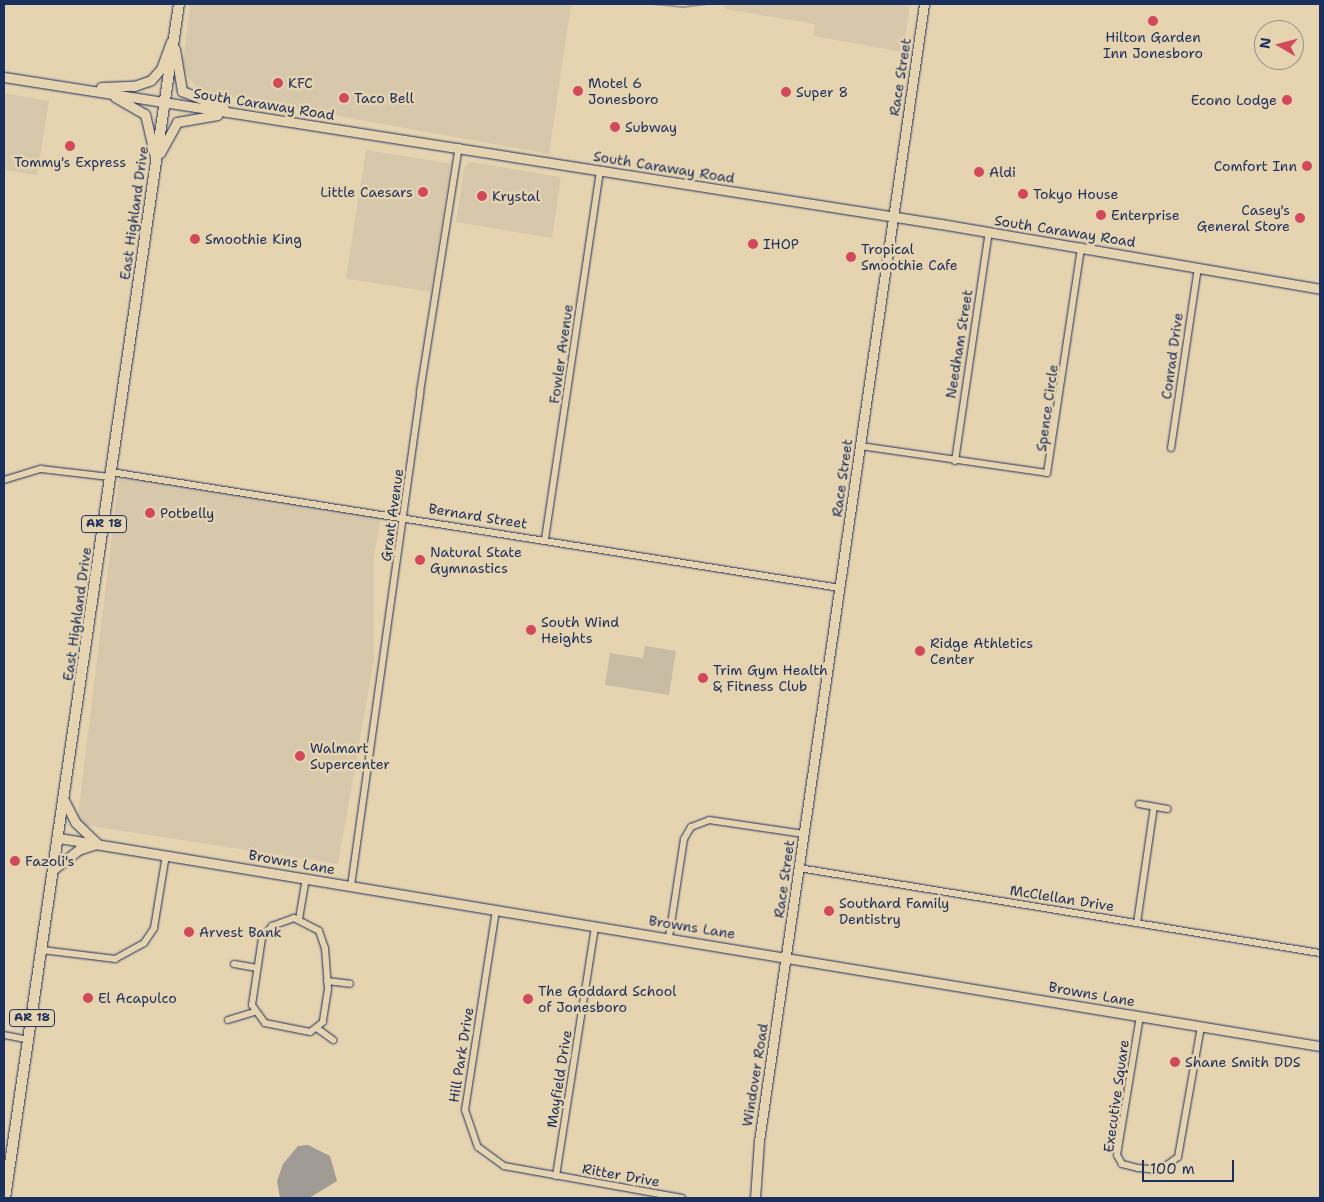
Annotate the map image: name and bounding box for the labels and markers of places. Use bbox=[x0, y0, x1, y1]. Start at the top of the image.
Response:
marker: Hilton Garden Inn Jonesboro bbox=[1147, 15, 1159, 27]
place label: Hilton Garden Inn Jonesboro bbox=[1103, 29, 1203, 62]
place label: KFC bbox=[288, 75, 313, 91]
place label: Motel 6 Jonesboro bbox=[588, 75, 659, 108]
marker: KFC bbox=[272, 77, 284, 89]
place label: Super 8 bbox=[796, 84, 848, 100]
marker: Motel 6 Jonesboro bbox=[572, 85, 584, 97]
marker: Super 8 bbox=[780, 86, 792, 98]
place label: Taco Bell bbox=[354, 90, 414, 106]
marker: Taco Bell bbox=[338, 92, 350, 104]
place label: Econo Lodge bbox=[1191, 92, 1277, 108]
marker: Econo Lodge bbox=[1281, 94, 1293, 106]
place label: Subway bbox=[625, 119, 677, 135]
marker: Subway bbox=[609, 121, 621, 133]
marker: Tommy's Express bbox=[64, 140, 76, 152]
place label: Tommy's Express bbox=[14, 154, 126, 170]
place label: Comfort Inn bbox=[1214, 158, 1297, 174]
marker: Comfort Inn bbox=[1301, 160, 1313, 172]
place label: Aldi bbox=[989, 164, 1016, 180]
marker: Aldi bbox=[973, 166, 985, 178]
place label: Little Caesars bbox=[320, 184, 413, 200]
marker: Little Caesars bbox=[417, 186, 429, 198]
place label: Tokyo House bbox=[1033, 186, 1118, 202]
place label: Krystal bbox=[492, 188, 540, 204]
marker: Tokyo House bbox=[1017, 188, 1029, 200]
marker: Krystal bbox=[476, 190, 488, 202]
place label: Casey's General Store bbox=[1197, 202, 1290, 234]
place label: Enterprise bbox=[1111, 207, 1180, 223]
marker: Enterprise bbox=[1095, 209, 1107, 221]
marker: Casey's General Store bbox=[1294, 212, 1306, 224]
place label: Smoothie King bbox=[205, 231, 302, 247]
marker: Smoothie King bbox=[189, 233, 201, 245]
place label: IHOP bbox=[763, 236, 799, 252]
marker: IHOP bbox=[747, 238, 759, 250]
place label: Tropical Smoothie Cafe bbox=[861, 241, 958, 274]
marker: Tropical Smoothie Cafe bbox=[845, 251, 857, 263]
place label: Potbelly bbox=[160, 505, 214, 521]
marker: Potbelly bbox=[144, 507, 156, 519]
place label: Natural State Gymnastics bbox=[430, 544, 522, 576]
marker: Natural State Gymnastics bbox=[414, 554, 426, 566]
place label: South Wind Heights bbox=[541, 614, 619, 646]
marker: South Wind Heights bbox=[525, 624, 537, 636]
place label: Ridge Athletics Center bbox=[930, 635, 1033, 668]
marker: Ridge Athletics Center bbox=[914, 645, 926, 657]
place label: Trim Gym Health & Fitness Club bbox=[713, 662, 828, 694]
marker: Trim Gym Health & Fitness Club bbox=[697, 672, 709, 684]
place label: Walmart Supercenter bbox=[310, 740, 390, 772]
marker: Walmart Supercenter bbox=[294, 750, 306, 762]
place label: Fazoli's bbox=[25, 853, 74, 869]
marker: Fazoli's bbox=[9, 855, 21, 867]
place label: Southard Family Dentistry bbox=[839, 895, 949, 928]
marker: Southard Family Dentistry bbox=[823, 905, 835, 917]
place label: Arvest Bank bbox=[199, 924, 282, 940]
marker: Arvest Bank bbox=[183, 926, 195, 938]
place label: The Goddard School of Jonesboro bbox=[538, 983, 676, 1016]
place label: El Acapulco bbox=[98, 990, 177, 1006]
marker: El Acapulco bbox=[82, 992, 94, 1004]
marker: The Goddard School of Jonesboro bbox=[522, 993, 534, 1005]
place label: Shane Smith DDS bbox=[1185, 1054, 1300, 1070]
marker: Shane Smith DDS bbox=[1169, 1056, 1181, 1068]

